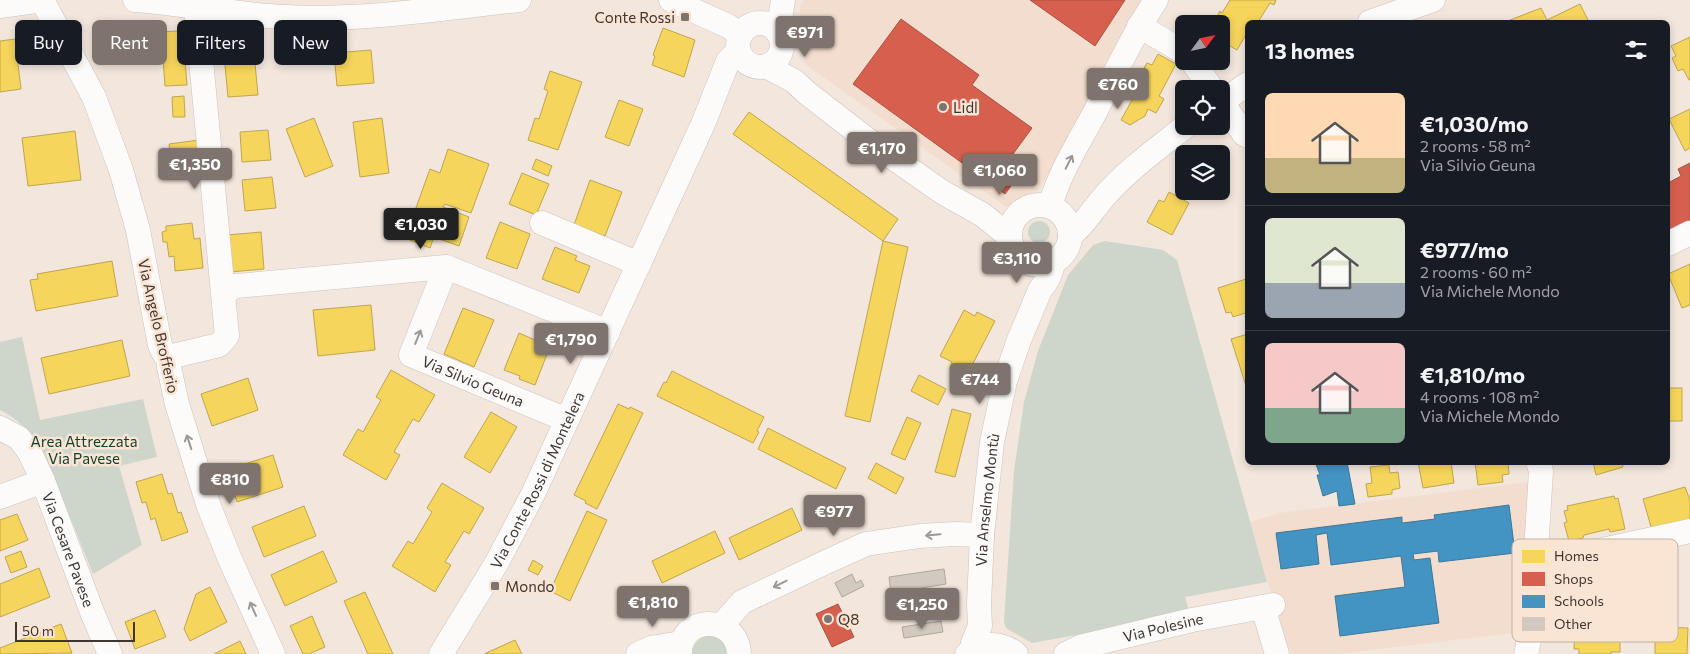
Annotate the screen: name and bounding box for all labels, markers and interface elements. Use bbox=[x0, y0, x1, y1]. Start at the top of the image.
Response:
place label: Conte Rossi bbox=[594, 8, 675, 26]
marker: Conte Rossi bbox=[679, 11, 691, 23]
pin: €971 bbox=[775, 15, 835, 58]
north arrow bbox=[1175, 15, 1230, 70]
map controls bbox=[1175, 15, 1230, 200]
chip: Buy bbox=[15, 20, 82, 65]
chip: Rent bbox=[92, 20, 167, 65]
chip: Filters bbox=[177, 20, 264, 65]
chip: New bbox=[274, 20, 347, 65]
text: €971 bbox=[786, 22, 824, 41]
icon: filters bbox=[1622, 36, 1650, 64]
text: 13 homes bbox=[1265, 38, 1355, 63]
pin: €760 bbox=[1088, 68, 1148, 110]
text: €760 bbox=[1098, 74, 1138, 93]
button: locate bbox=[1175, 80, 1230, 135]
place label: Lidl bbox=[953, 98, 978, 116]
marker: Lidl bbox=[937, 101, 949, 113]
text: €1,030/mo bbox=[1420, 111, 1529, 136]
icon: home bbox=[1305, 113, 1365, 173]
pin: €1,170 bbox=[841, 132, 923, 174]
text: 2 rooms · 58 m² bbox=[1420, 136, 1531, 155]
text: €1,170 bbox=[858, 138, 906, 157]
button: layers bbox=[1175, 145, 1230, 200]
pin: €1,350 bbox=[154, 148, 236, 190]
text: €1,350 bbox=[169, 154, 221, 173]
pin: €1,060 bbox=[959, 154, 1041, 196]
one-way arrow bbox=[1065, 155, 1074, 170]
text: Via Silvio Geuna bbox=[1420, 155, 1536, 174]
text: €1,060 bbox=[973, 160, 1027, 179]
pin: €1,030 bbox=[380, 208, 462, 250]
text: €1,030 bbox=[395, 214, 447, 233]
text: €977/mo bbox=[1420, 237, 1509, 262]
icon: home bbox=[1305, 238, 1365, 298]
pin: €3,110 bbox=[976, 242, 1058, 284]
text: €3,110 bbox=[993, 248, 1041, 267]
street label: Via Angelo Brofferio bbox=[135, 257, 183, 395]
text: 2 rooms · 60 m² bbox=[1420, 262, 1532, 281]
text: Via Michele Mondo bbox=[1420, 281, 1560, 300]
pin: €1,790 bbox=[530, 322, 612, 365]
text: €1,790 bbox=[545, 329, 597, 348]
one-way arrow bbox=[414, 330, 423, 345]
street label: Via Silvio Geuna bbox=[420, 352, 527, 410]
pin: €744 bbox=[950, 362, 1010, 405]
text: €1,810/mo bbox=[1420, 362, 1525, 387]
icon: home bbox=[1305, 363, 1365, 423]
text: €744 bbox=[961, 369, 999, 388]
text: 4 rooms · 108 m² bbox=[1420, 387, 1540, 406]
street label: Via Conte Rossi di Montelera bbox=[486, 389, 588, 572]
text: Via Michele Mondo bbox=[1420, 406, 1560, 425]
street label: Via Anselmo Montù bbox=[972, 431, 1003, 567]
park label: Area Attrezzata Via Pavese bbox=[30, 432, 138, 467]
one-way arrow bbox=[183, 434, 193, 450]
pin: €810 bbox=[200, 462, 260, 505]
text: €810 bbox=[210, 469, 250, 488]
street label: Via Cesare Pavese bbox=[39, 489, 98, 610]
pin: €977 bbox=[804, 494, 864, 537]
text: €977 bbox=[815, 501, 853, 520]
one-way arrow bbox=[926, 531, 942, 540]
legend bbox=[1512, 539, 1678, 642]
text: Homes bbox=[1554, 547, 1599, 564]
text: Shops bbox=[1554, 570, 1593, 587]
place label: Mondo bbox=[505, 577, 555, 595]
one-way arrow bbox=[773, 579, 788, 589]
marker: Mondo bbox=[489, 580, 501, 592]
pin: €1,810 bbox=[612, 586, 694, 628]
pin: €1,250 bbox=[881, 588, 963, 630]
text: €1,810 bbox=[628, 592, 678, 611]
text: Schools bbox=[1554, 592, 1604, 609]
text: €1,250 bbox=[896, 594, 948, 613]
one-way arrow bbox=[247, 602, 257, 617]
street label: Via Polesine bbox=[1121, 609, 1205, 645]
place label: Q8 bbox=[838, 610, 859, 628]
marker: Q8 bbox=[822, 613, 834, 625]
text: Other bbox=[1554, 615, 1593, 632]
scale bar bbox=[15, 619, 135, 642]
text: 50 m bbox=[22, 622, 54, 639]

